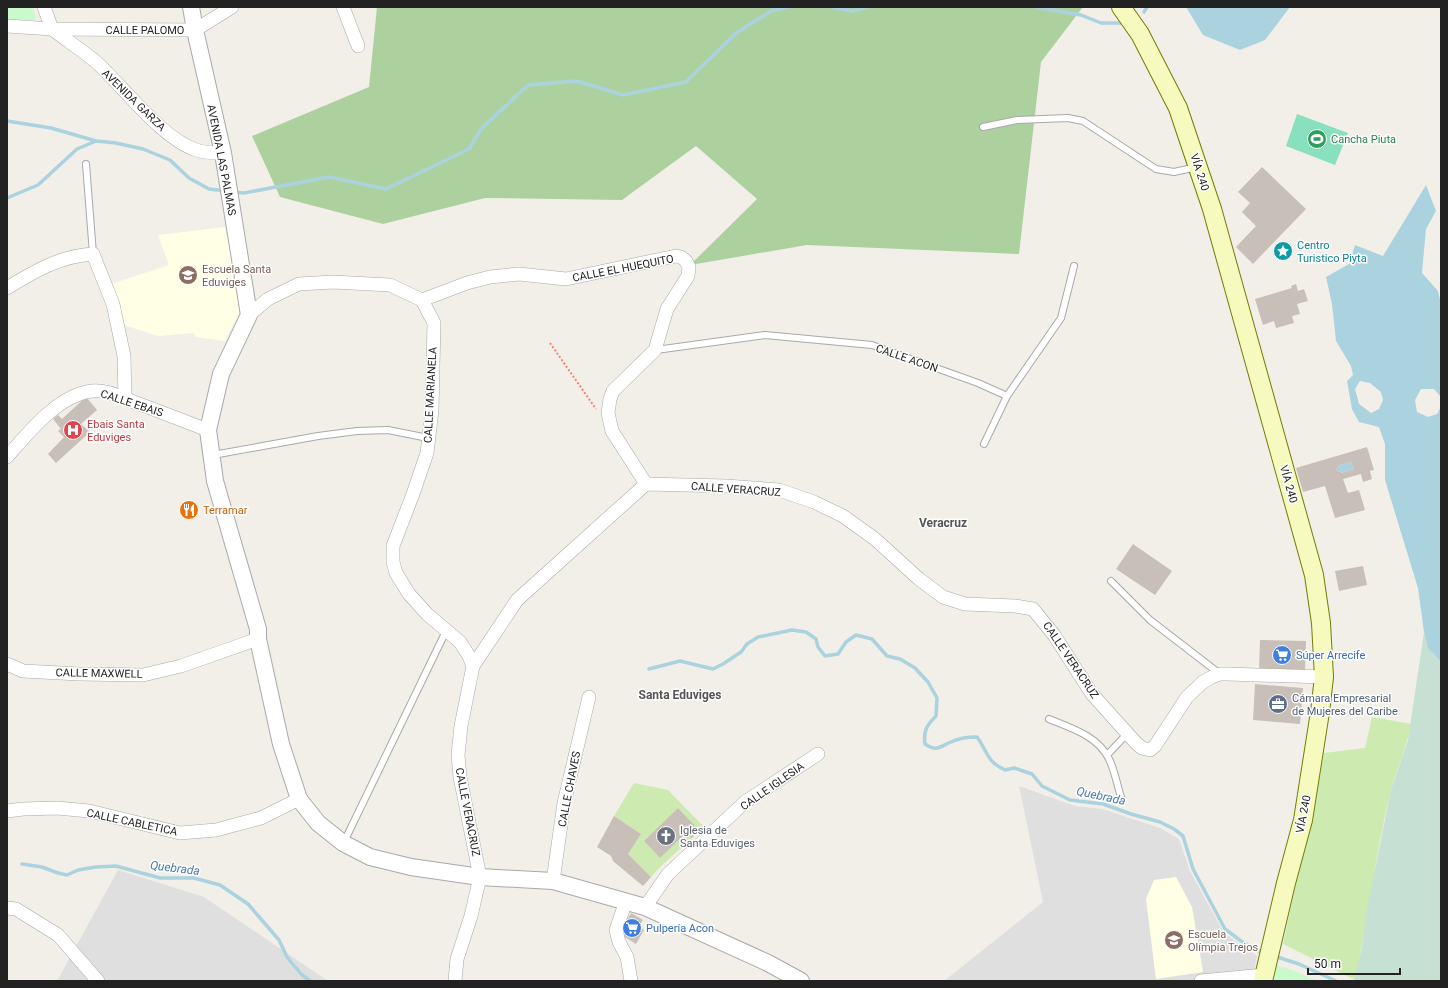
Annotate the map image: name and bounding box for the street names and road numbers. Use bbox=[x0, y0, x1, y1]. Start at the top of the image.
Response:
street label: CALLE PALOMO bbox=[106, 24, 184, 37]
street label: AVENIDA GARZA bbox=[99, 67, 169, 134]
street label: AVENIDA LAS PALMAS bbox=[204, 103, 239, 217]
street label: VÍA 240 bbox=[1187, 152, 1212, 192]
street label: CALLE EL HUEQUITO bbox=[571, 252, 675, 285]
street label: CALLE ACON bbox=[874, 342, 940, 375]
street label: CALLE MARIANELA bbox=[421, 346, 440, 443]
street label: CALLE EBAIS bbox=[99, 387, 165, 420]
street label: VÍA 240 bbox=[1277, 464, 1300, 504]
street label: CALLE VERACRUZ bbox=[691, 480, 782, 499]
street label: CALLE VERACRUZ bbox=[1040, 619, 1101, 702]
street label: CALLE MAXWELL bbox=[55, 666, 143, 681]
street label: CALLE CHAVES bbox=[556, 750, 583, 828]
street label: CALLE IGLESIA bbox=[738, 759, 807, 813]
street label: CALLE VERACRUZ bbox=[453, 767, 483, 858]
street label: VÍA 240 bbox=[1293, 794, 1314, 834]
street label: CALLE CABLETICA bbox=[85, 807, 179, 839]

